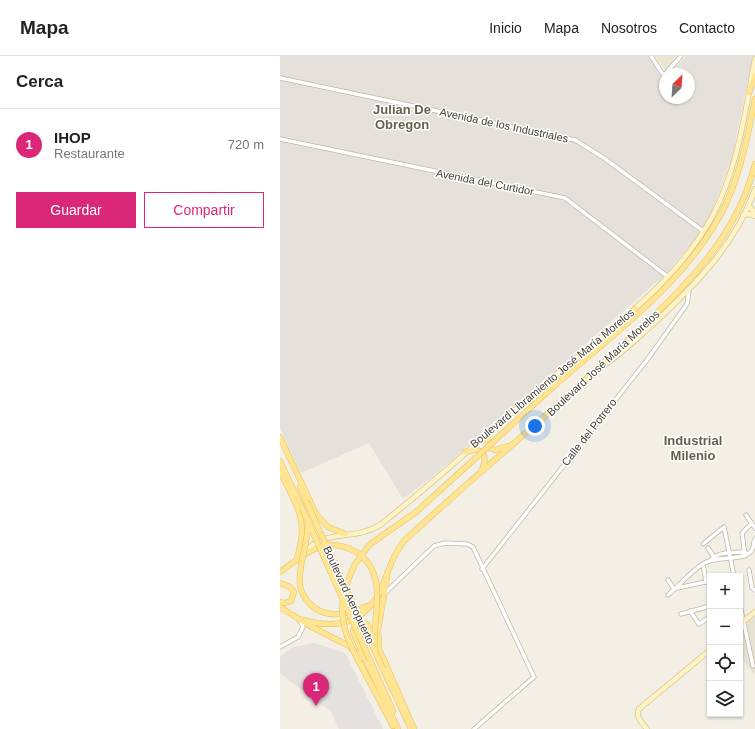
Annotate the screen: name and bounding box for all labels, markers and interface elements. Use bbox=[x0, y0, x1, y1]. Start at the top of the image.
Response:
text: Mapa bbox=[20, 17, 69, 38]
text: Inicio bbox=[489, 20, 522, 36]
text: Mapa bbox=[544, 20, 579, 36]
text: Nosotros bbox=[601, 20, 657, 36]
text: Contacto bbox=[679, 20, 735, 36]
north arrow bbox=[659, 68, 695, 104]
text: Cerca bbox=[16, 72, 63, 91]
district label: Julian De Obregon bbox=[373, 102, 431, 132]
street label: Avenida de los Industriales bbox=[439, 105, 570, 145]
text: IHOP bbox=[54, 129, 91, 146]
text: 1 bbox=[25, 137, 33, 152]
text: 720 m bbox=[228, 137, 264, 152]
text: Restaurante bbox=[54, 146, 125, 161]
street label: Avenida del Curtidor bbox=[435, 167, 535, 197]
button: Guardar bbox=[16, 192, 136, 228]
button: Compartir bbox=[144, 192, 264, 228]
street label: Boulevard Libramiento José María Morelos bbox=[468, 306, 637, 450]
street label: Boulevard José María Morelos bbox=[544, 307, 662, 418]
street label: Calle del Potrero bbox=[559, 396, 619, 468]
your location bbox=[525, 416, 545, 436]
district label: Industrial Milenio bbox=[664, 433, 722, 463]
street label: Boulevard Aeropuerto bbox=[321, 544, 377, 646]
map controls bbox=[707, 573, 743, 717]
button: + bbox=[707, 573, 743, 609]
button: − bbox=[707, 609, 743, 645]
button: locate bbox=[707, 645, 743, 681]
pin: 1 bbox=[303, 673, 329, 706]
button: layers bbox=[707, 681, 743, 717]

